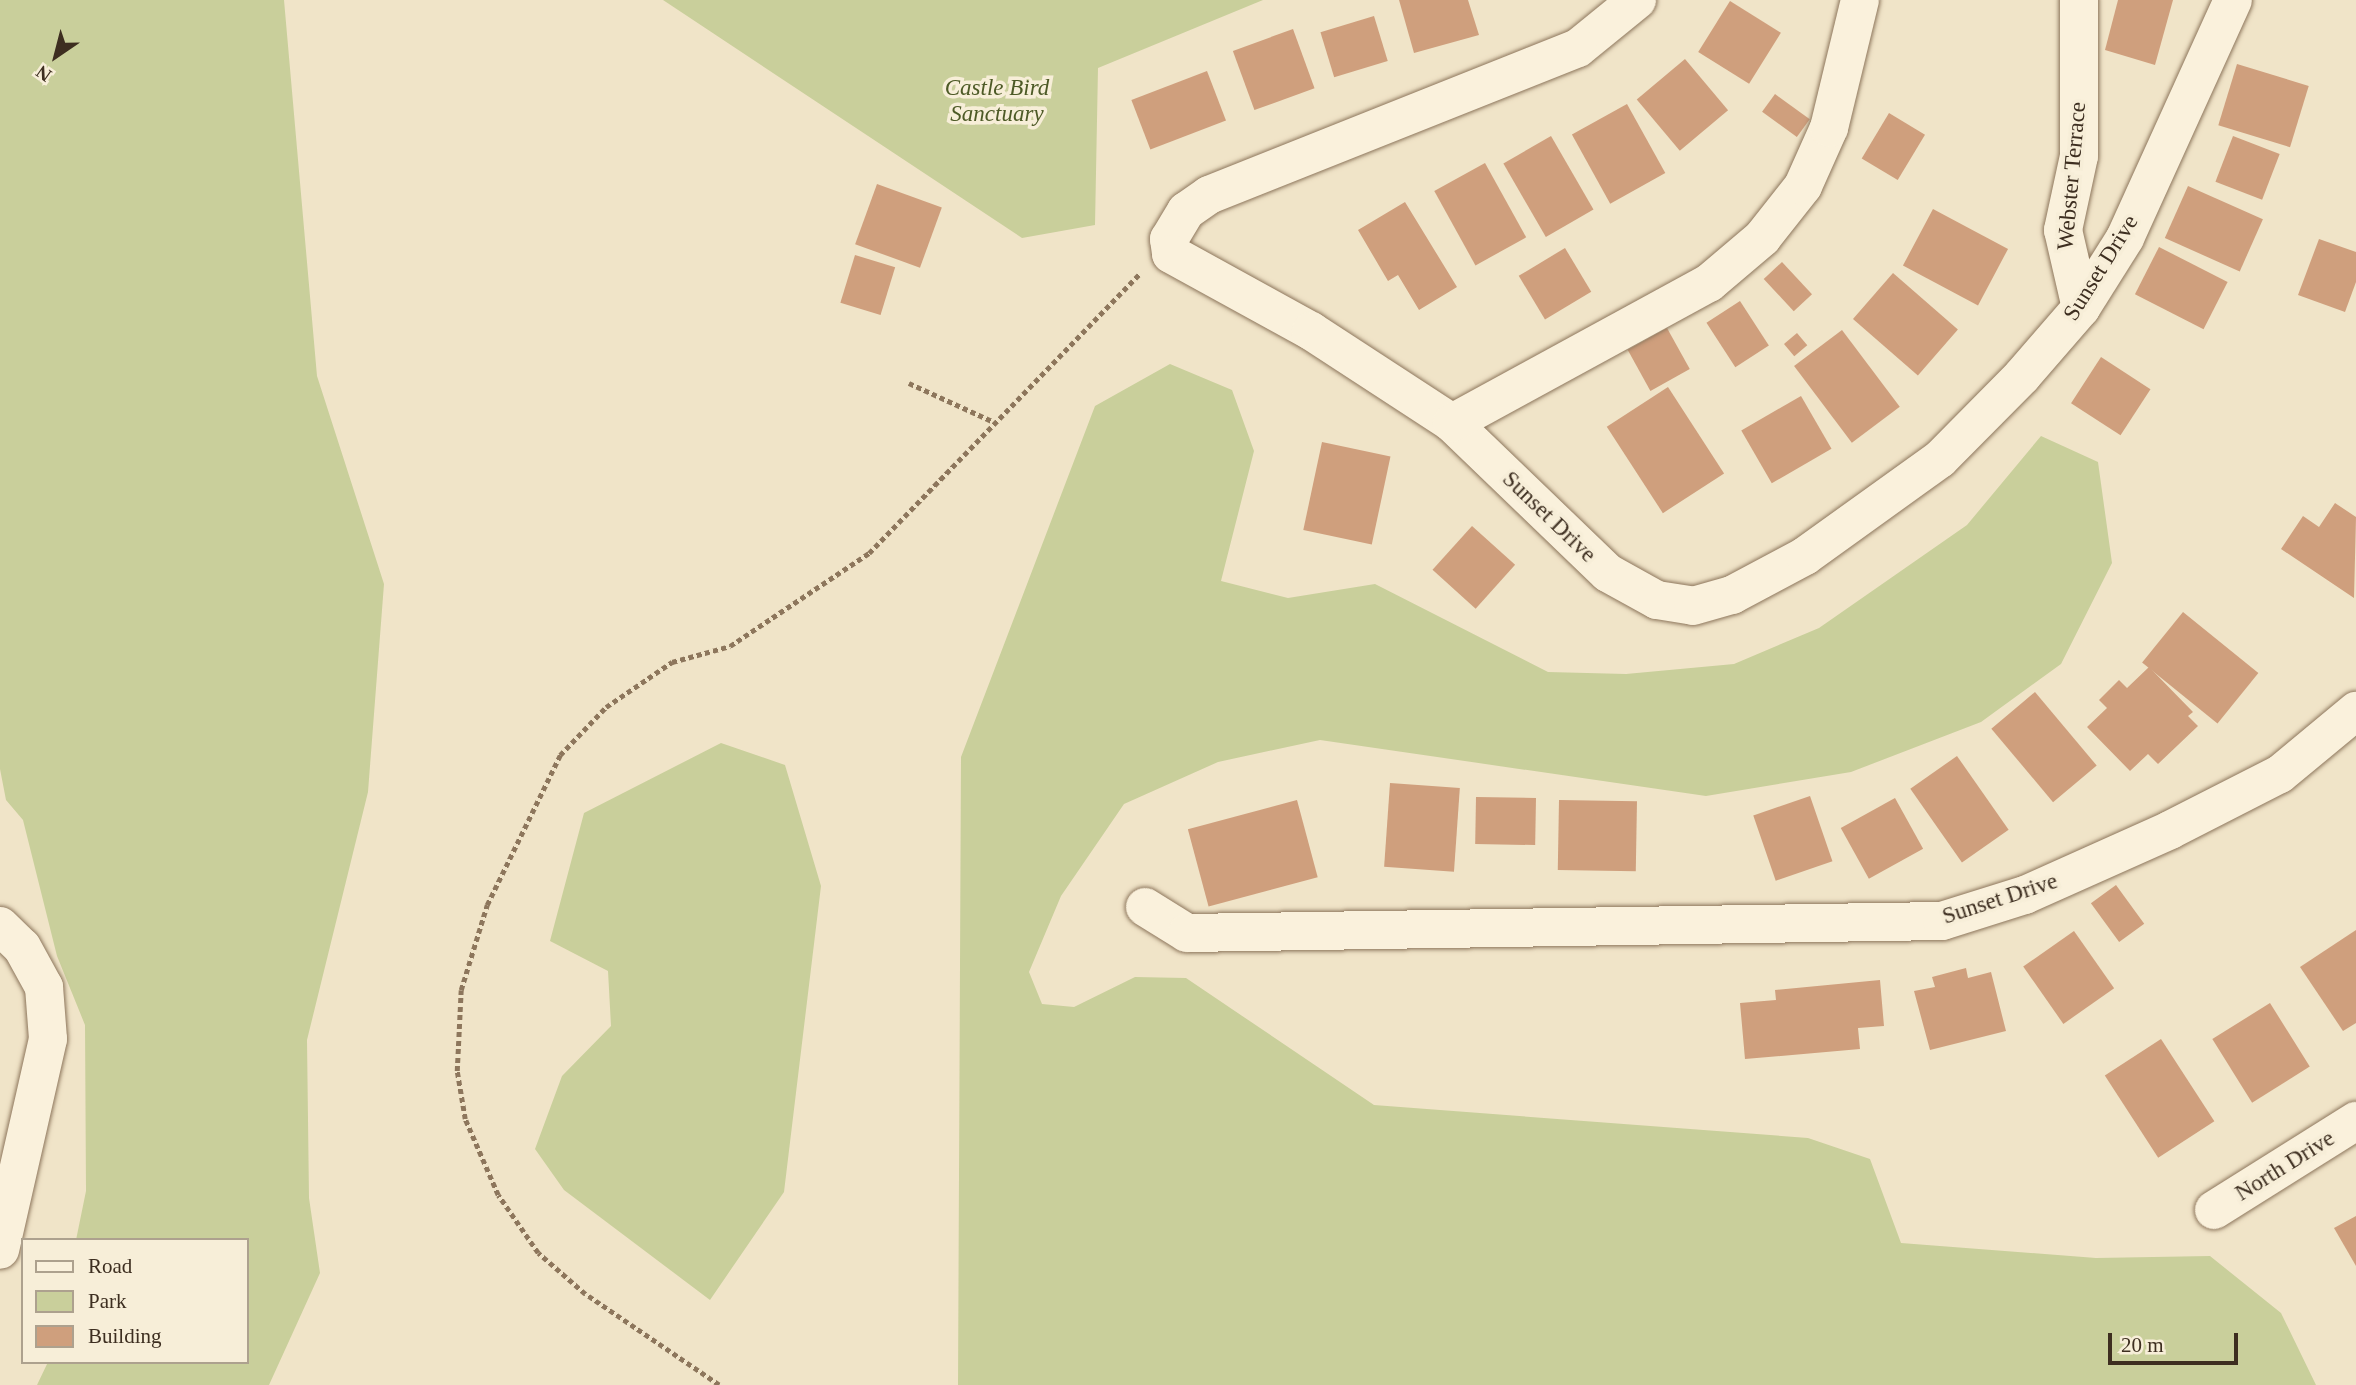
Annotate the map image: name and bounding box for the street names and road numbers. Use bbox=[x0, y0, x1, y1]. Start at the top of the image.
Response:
street label: Webster Terrace bbox=[2052, 101, 2092, 251]
street label: Sunset Drive bbox=[2058, 210, 2144, 326]
street label: Sunset Drive bbox=[1496, 466, 1602, 568]
street label: Sunset Drive bbox=[1939, 867, 2061, 931]
street label: North Drive bbox=[2230, 1125, 2340, 1207]

